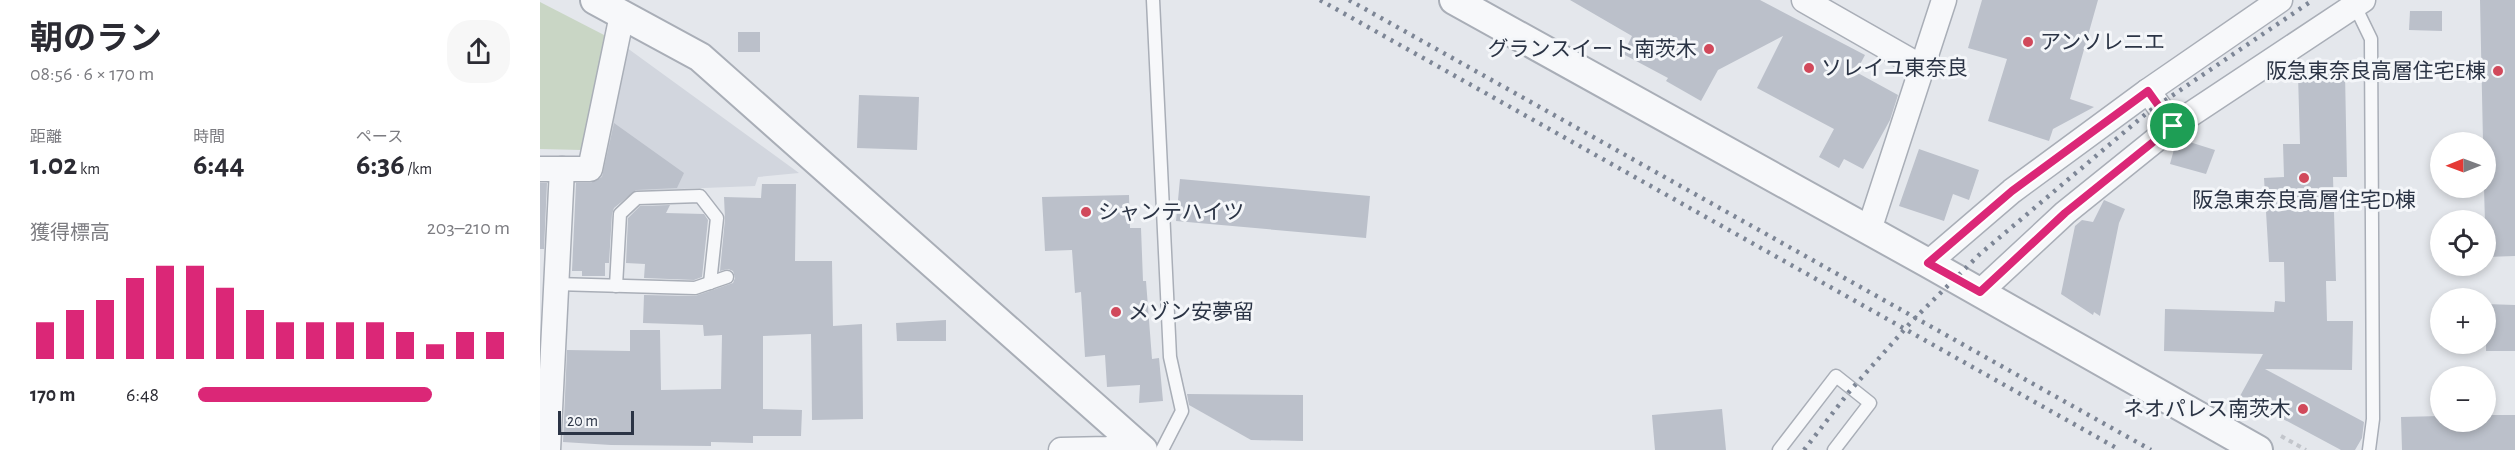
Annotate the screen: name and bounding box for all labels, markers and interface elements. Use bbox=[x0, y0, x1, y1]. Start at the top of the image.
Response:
button: share bbox=[447, 20, 510, 83]
text: 朝のラン bbox=[30, 23, 162, 56]
place label: アンソレニエ bbox=[2040, 32, 2165, 53]
marker: アンソレニエ bbox=[2021, 35, 2035, 49]
place label: グランスイート南茨木 bbox=[1487, 38, 1697, 60]
marker: グランスイート南茨木 bbox=[1702, 42, 1716, 56]
place label: ソレイユ東奈良 bbox=[1821, 57, 1968, 79]
place label: 阪急東奈良高層住宅E棟 bbox=[2266, 60, 2486, 82]
marker: ソレイユ東奈良 bbox=[1802, 61, 1816, 75]
text: 08:56 · 6 × 170 m bbox=[30, 64, 154, 84]
marker: 阪急東奈良高層住宅E棟 bbox=[2491, 64, 2505, 78]
pin bbox=[2147, 100, 2198, 151]
icon: arrive bbox=[2156, 109, 2189, 142]
text: 距離 bbox=[30, 129, 62, 145]
text: 時間 bbox=[193, 129, 225, 145]
text: ペース bbox=[356, 129, 403, 145]
north arrow bbox=[2430, 132, 2496, 198]
map controls bbox=[2430, 132, 2496, 432]
text: 1.02 bbox=[30, 150, 77, 180]
text: 6:44 bbox=[193, 150, 245, 180]
text: 6:36 bbox=[356, 150, 405, 180]
text: km bbox=[77, 161, 100, 177]
text: /km bbox=[405, 161, 432, 177]
marker: 阪急東奈良高層住宅D棟 bbox=[2297, 171, 2311, 185]
place label: 阪急東奈良高層住宅D棟 bbox=[2192, 189, 2416, 211]
place label: シャンテハイツ bbox=[1098, 202, 1244, 223]
marker: シャンテハイツ bbox=[1079, 205, 1093, 219]
button: locate bbox=[2430, 210, 2496, 276]
text: 203–210 m bbox=[427, 218, 510, 238]
text: 獲得標高 bbox=[30, 223, 110, 243]
button: + bbox=[2430, 288, 2496, 354]
place label: メゾン安夢留 bbox=[1128, 301, 1254, 323]
marker: メゾン安夢留 bbox=[1109, 305, 1123, 319]
button: − bbox=[2430, 366, 2496, 432]
text: 170 m bbox=[30, 385, 75, 405]
text: 6:48 bbox=[126, 385, 159, 405]
place label: ネオパレス南茨木 bbox=[2123, 398, 2291, 420]
marker: ネオパレス南茨木 bbox=[2296, 402, 2310, 416]
scale bar bbox=[558, 408, 634, 436]
text: 20 m bbox=[567, 413, 598, 429]

